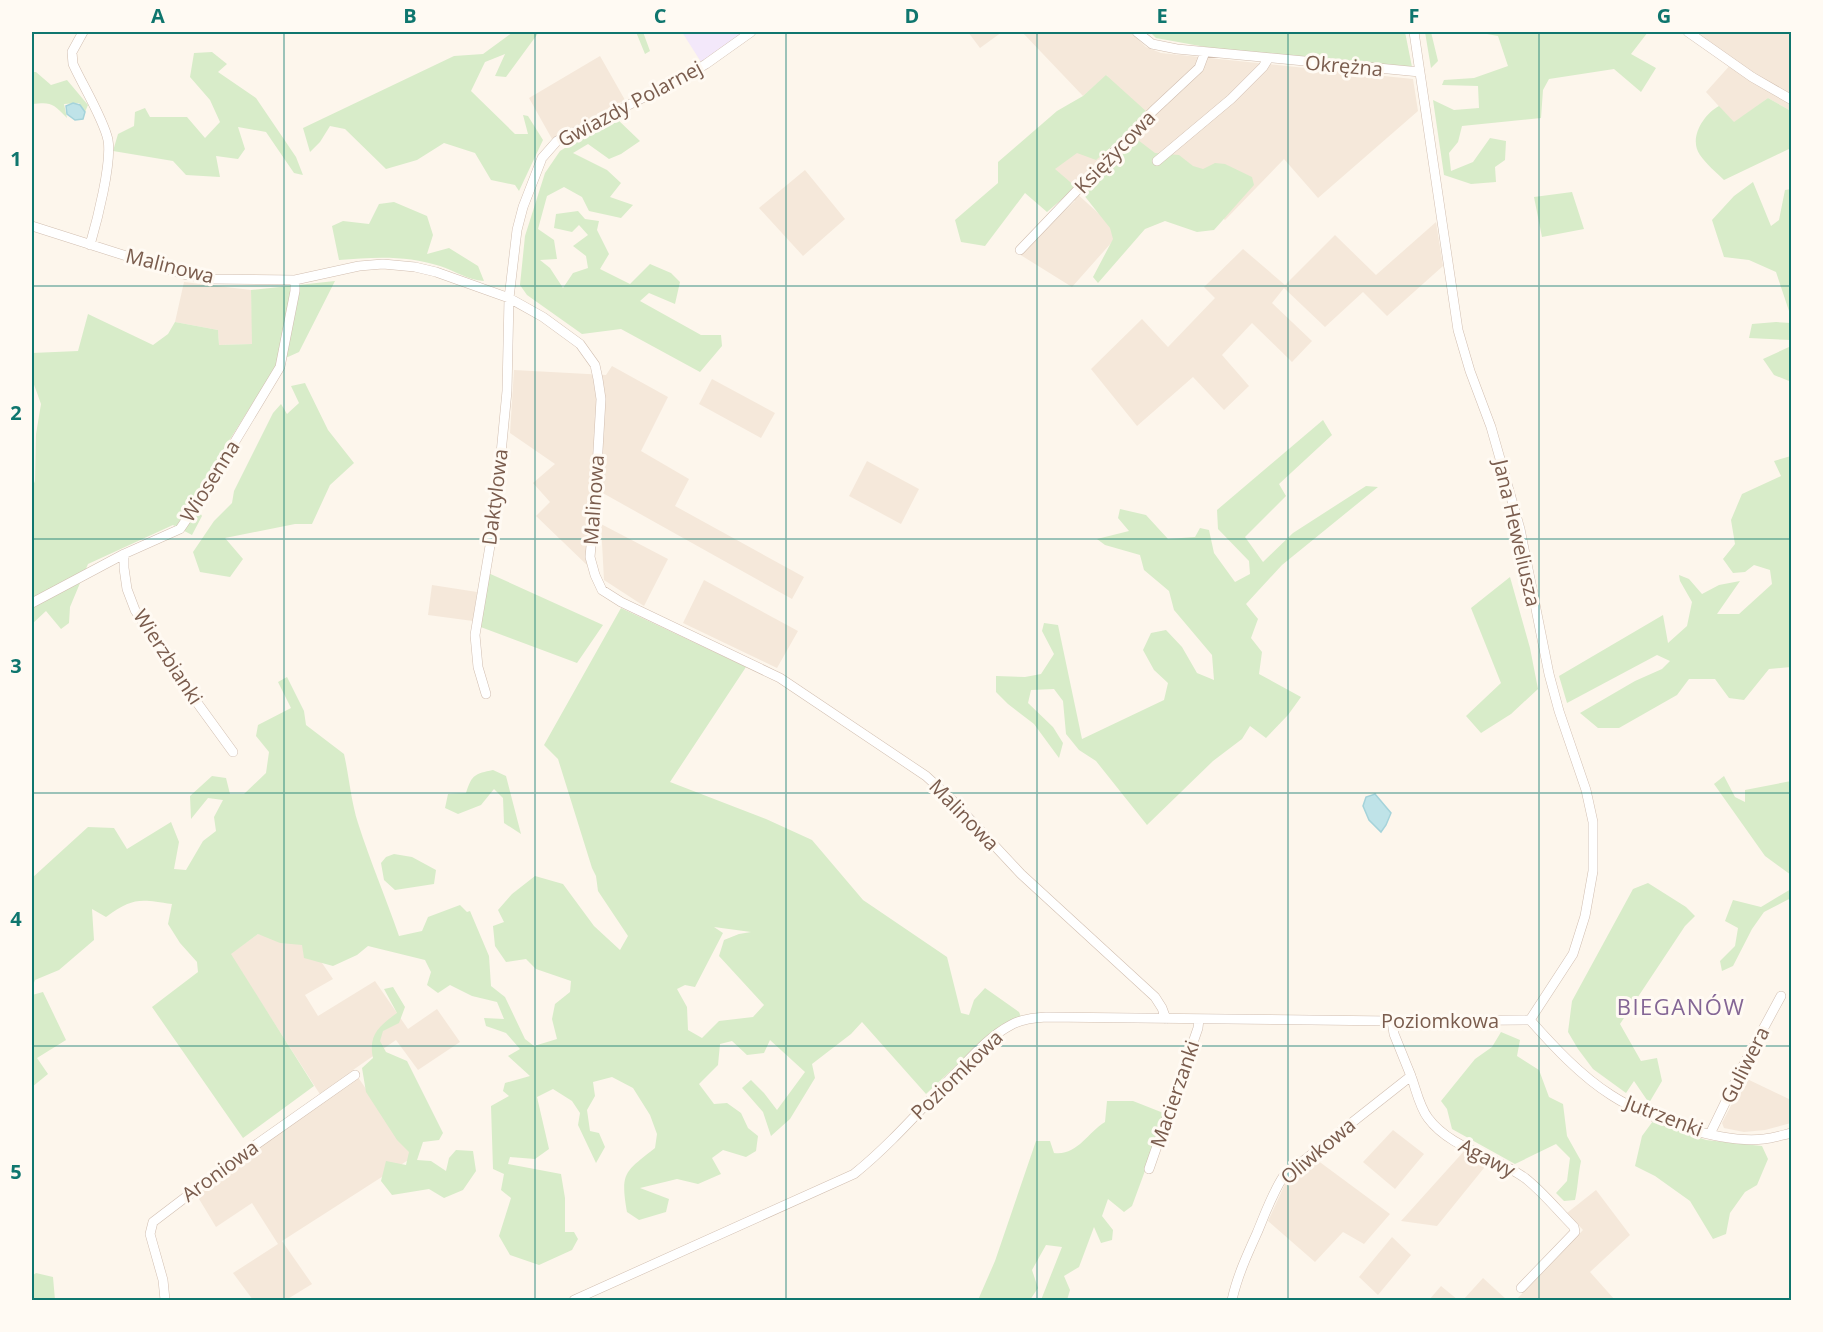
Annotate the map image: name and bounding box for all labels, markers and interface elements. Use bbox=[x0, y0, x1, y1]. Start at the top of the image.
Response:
text: A bbox=[151, 2, 165, 29]
text: B bbox=[403, 2, 417, 29]
text: C bbox=[654, 2, 667, 29]
text: D bbox=[905, 2, 919, 29]
text: E bbox=[1156, 2, 1168, 29]
text: F bbox=[1409, 2, 1419, 29]
text: G bbox=[1657, 2, 1671, 29]
street label: Okrężna bbox=[1304, 49, 1384, 82]
street label: Gwiazdy Polarnej bbox=[553, 54, 707, 153]
street label: Księżycowa bbox=[1068, 104, 1161, 199]
text: 1 bbox=[10, 145, 22, 172]
street label: Malinowa bbox=[123, 242, 217, 290]
text: 2 bbox=[10, 399, 22, 426]
street label: Wiosenna bbox=[174, 435, 245, 527]
street label: Daktylowa bbox=[475, 447, 514, 547]
street label: Malinowa bbox=[577, 454, 610, 546]
street label: Jana Heweliusza bbox=[1487, 455, 1548, 609]
street label: Wierzbianki bbox=[128, 604, 209, 710]
text: 3 bbox=[10, 652, 22, 679]
street label: Malinowa bbox=[923, 773, 1005, 856]
text: 4 bbox=[10, 905, 22, 932]
district label: BIEGANÓW bbox=[1617, 991, 1745, 1021]
street label: Poziomkowa bbox=[1381, 1007, 1499, 1034]
street label: Guliwera bbox=[1714, 1022, 1775, 1108]
street label: Poziomkowa bbox=[905, 1024, 1009, 1125]
street label: Macierzanki bbox=[1144, 1037, 1205, 1151]
street label: Jutrzenki bbox=[1619, 1088, 1707, 1143]
street label: Oliwkowa bbox=[1274, 1111, 1361, 1190]
street label: Agawy bbox=[1454, 1132, 1521, 1184]
street label: Aroniowa bbox=[176, 1134, 264, 1208]
text: 5 bbox=[10, 1158, 22, 1185]

